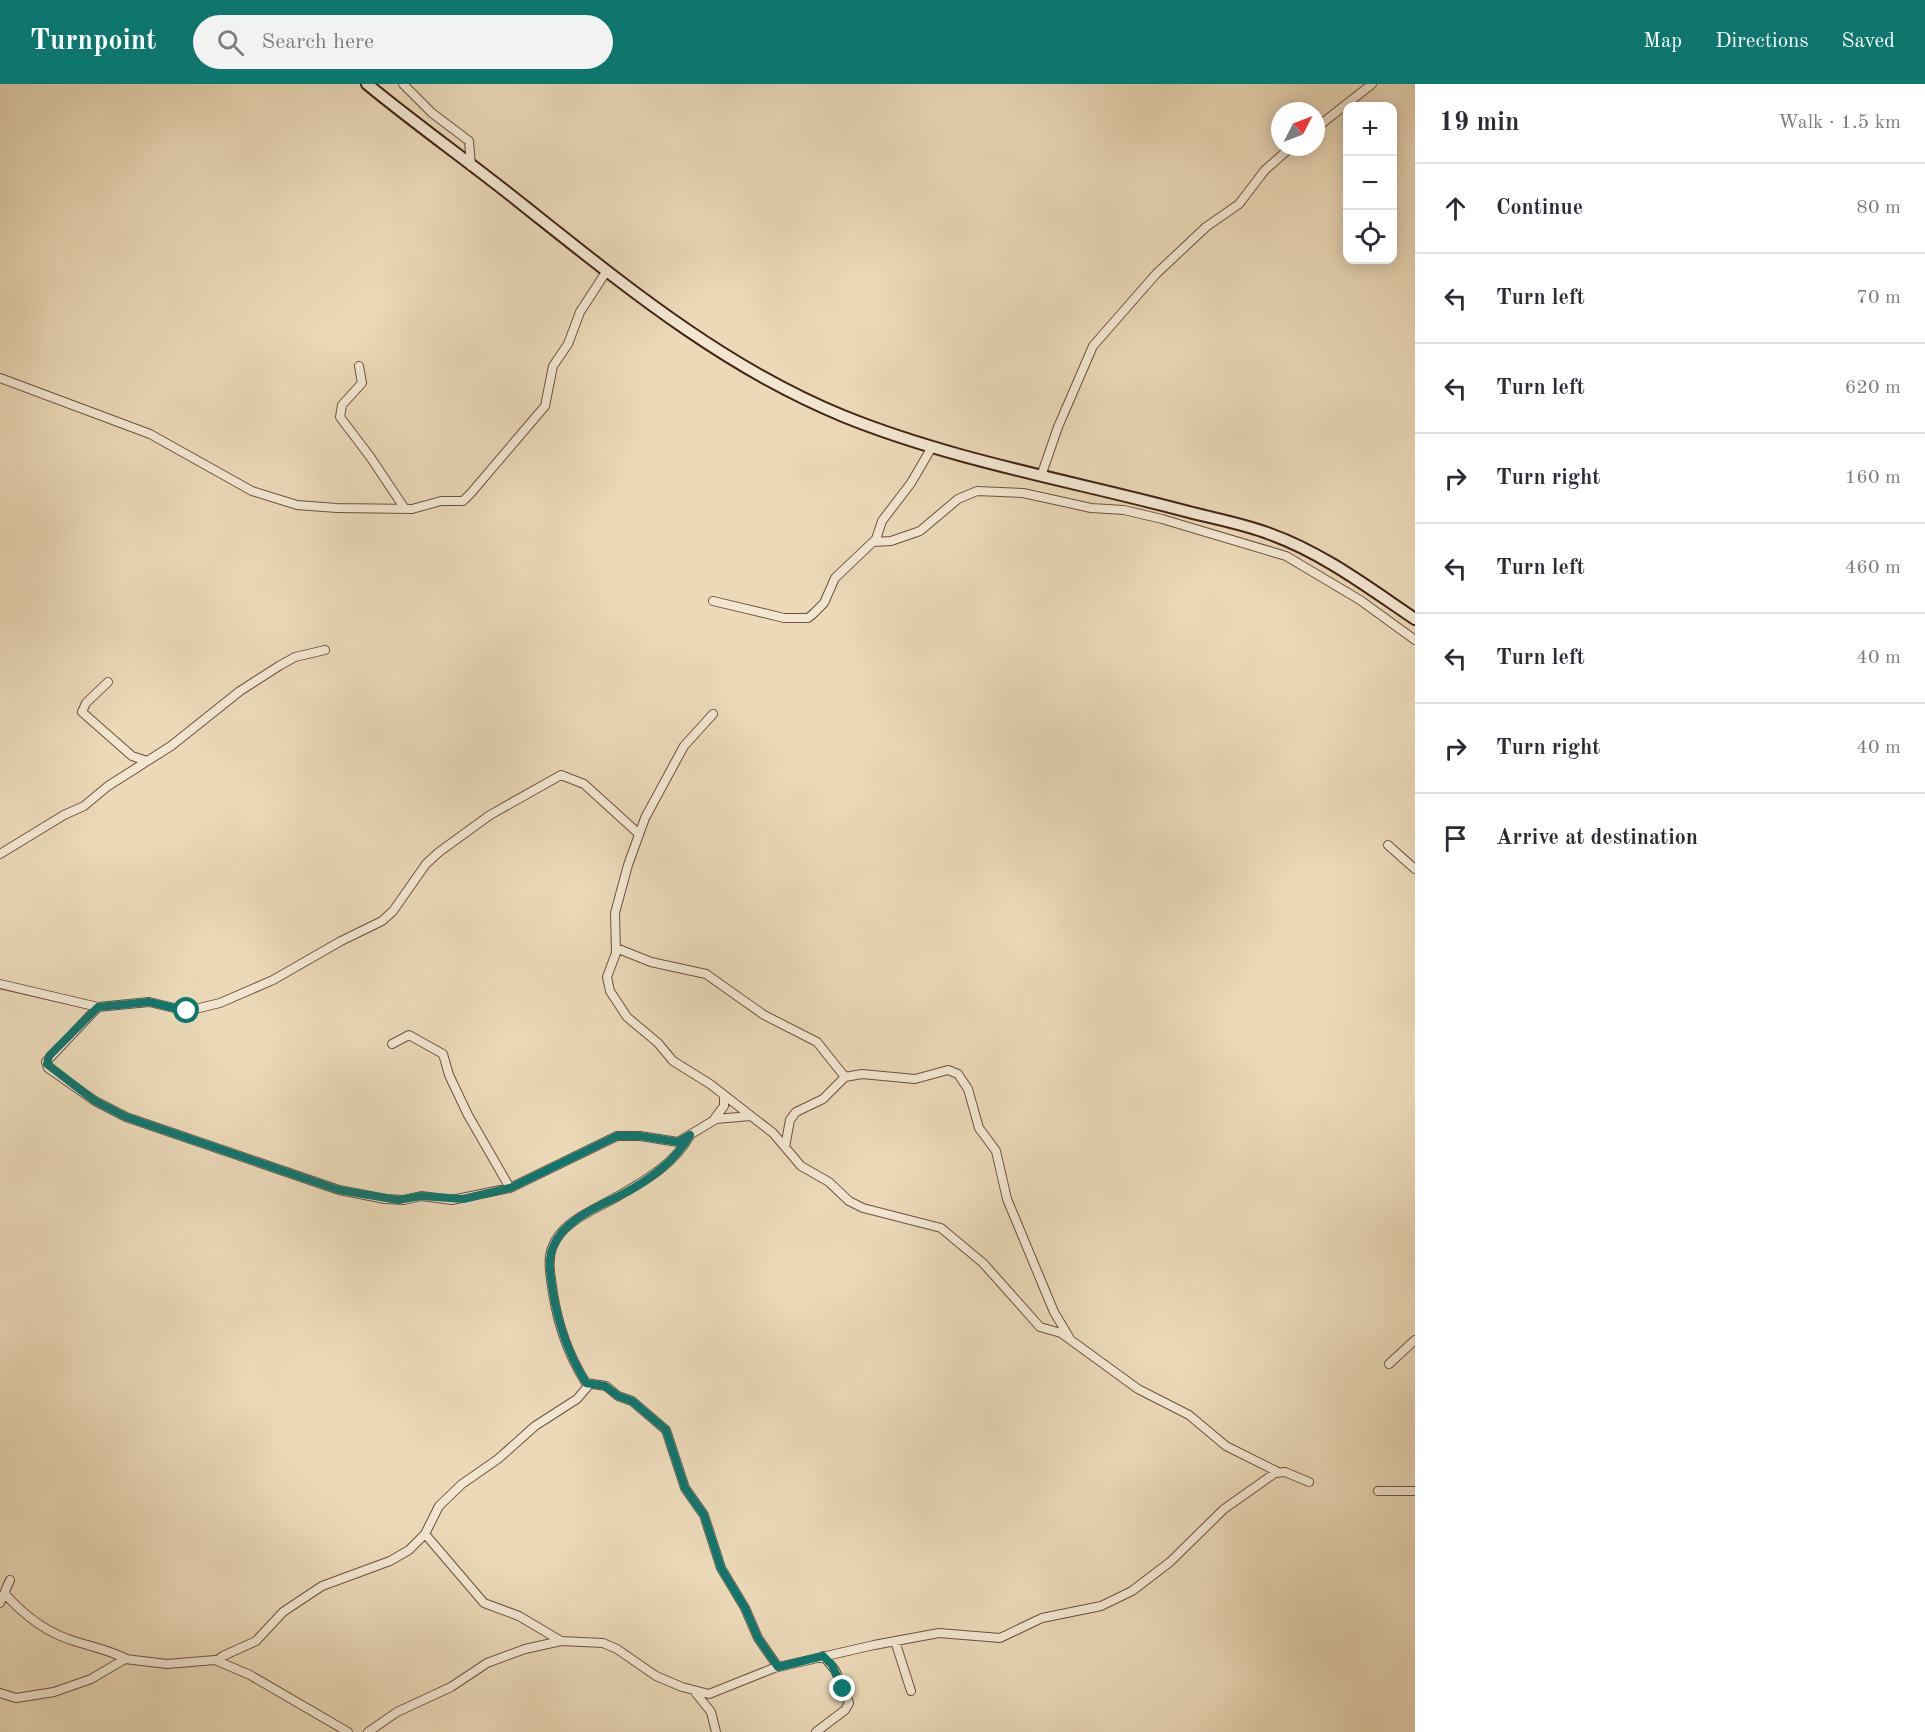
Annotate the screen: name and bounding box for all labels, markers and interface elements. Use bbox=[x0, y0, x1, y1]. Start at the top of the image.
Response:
search box bbox=[193, 15, 613, 69]
icon: search bbox=[214, 26, 247, 59]
text: Turnpoint bbox=[30, 28, 157, 56]
text: Search here bbox=[262, 31, 374, 53]
text: Map bbox=[1643, 31, 1682, 52]
text: Directions bbox=[1715, 31, 1809, 52]
text: Saved bbox=[1842, 31, 1895, 52]
north arrow bbox=[1271, 102, 1325, 156]
map controls bbox=[1343, 102, 1397, 264]
button: + bbox=[1343, 102, 1397, 156]
text: 19 min bbox=[1439, 110, 1519, 136]
text: Walk · 1.5 km bbox=[1778, 113, 1901, 133]
button: − bbox=[1343, 156, 1397, 210]
icon: ahead bbox=[1439, 192, 1472, 225]
text: Continue bbox=[1496, 197, 1583, 219]
text: 80 m bbox=[1856, 198, 1901, 218]
button: locate bbox=[1343, 210, 1397, 264]
icon: left bbox=[1439, 282, 1472, 315]
text: Turn left bbox=[1496, 287, 1585, 309]
text: 70 m bbox=[1856, 288, 1901, 308]
icon: left bbox=[1439, 372, 1472, 405]
text: Turn left bbox=[1496, 377, 1585, 399]
text: 620 m bbox=[1845, 378, 1901, 398]
icon: right bbox=[1439, 462, 1472, 495]
text: Turn right bbox=[1496, 467, 1600, 489]
text: 160 m bbox=[1845, 468, 1901, 488]
icon: left bbox=[1439, 552, 1472, 585]
text: Turn left bbox=[1496, 557, 1585, 579]
text: 460 m bbox=[1845, 558, 1901, 578]
icon: left bbox=[1439, 642, 1472, 675]
text: Turn left bbox=[1496, 647, 1585, 669]
text: 40 m bbox=[1856, 648, 1901, 668]
icon: right bbox=[1439, 732, 1472, 765]
text: Turn right bbox=[1496, 737, 1600, 759]
text: 40 m bbox=[1856, 738, 1901, 758]
icon: arrive bbox=[1439, 822, 1472, 855]
text: Arrive at destination bbox=[1496, 827, 1698, 849]
route start bbox=[173, 997, 199, 1023]
route end bbox=[829, 1675, 855, 1701]

